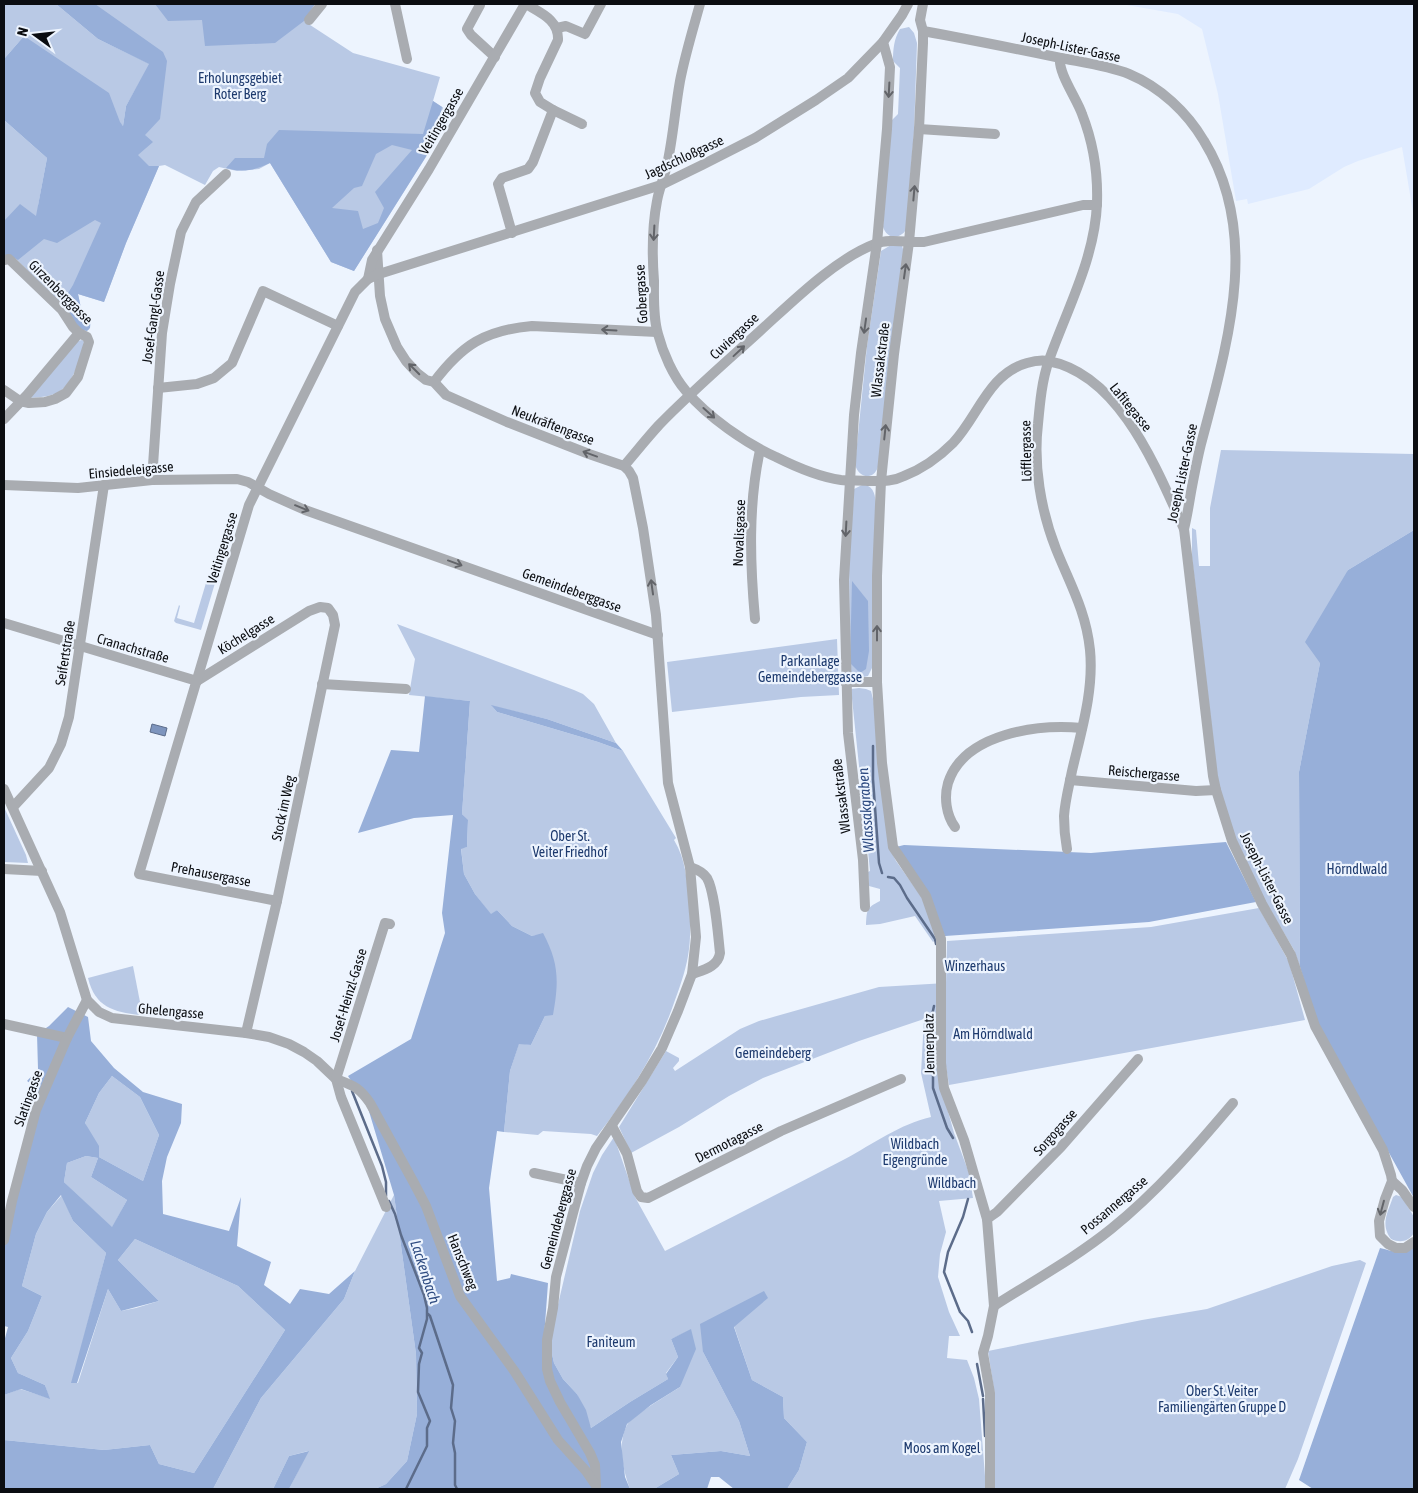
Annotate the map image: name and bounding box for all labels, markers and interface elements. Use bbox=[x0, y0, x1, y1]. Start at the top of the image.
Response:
north arrow bbox=[10, 10, 60, 60]
text: N bbox=[14, 26, 31, 38]
street label: Joseph-Lister-Gasse bbox=[1020, 29, 1122, 65]
park label: Erholungsgebiet Roter Berg bbox=[198, 70, 282, 102]
one-way arrow bbox=[884, 82, 893, 98]
street label: Veitingergasse bbox=[415, 85, 467, 157]
street label: Jagdschloßgasse bbox=[642, 132, 726, 182]
one-way arrow bbox=[909, 186, 919, 202]
one-way arrow bbox=[649, 225, 658, 241]
street label: Girzenberggasse bbox=[26, 257, 96, 327]
street label: Gobergasse bbox=[631, 264, 651, 324]
one-way arrow bbox=[900, 264, 910, 280]
street label: Josef-Gangl-Gasse bbox=[139, 269, 167, 365]
street label: Cuviergasse bbox=[706, 309, 762, 363]
one-way arrow bbox=[859, 318, 869, 334]
street label: Wlassakstraße bbox=[867, 322, 893, 398]
one-way arrow bbox=[601, 325, 617, 334]
one-way arrow bbox=[732, 345, 745, 357]
one-way arrow bbox=[408, 363, 420, 376]
street label: Lafitegasse bbox=[1107, 380, 1155, 434]
street label: Neukräftengasse bbox=[509, 402, 597, 448]
one-way arrow bbox=[703, 407, 716, 419]
street label: Löfflergasse bbox=[1017, 420, 1035, 482]
street label: Joseph-Lister-Gasse bbox=[1164, 422, 1200, 524]
one-way arrow bbox=[880, 425, 890, 441]
one-way arrow bbox=[583, 449, 598, 458]
street label: Einsiedeleigasse bbox=[88, 458, 174, 482]
street label: Novalisgasse bbox=[730, 499, 748, 567]
one-way arrow bbox=[294, 504, 309, 514]
street label: Veitingergasse bbox=[203, 510, 241, 586]
one-way arrow bbox=[842, 521, 851, 537]
one-way arrow bbox=[447, 559, 462, 568]
street label: Gemeindeberggasse bbox=[520, 565, 624, 615]
one-way arrow bbox=[647, 579, 657, 595]
street label: Köchelgasse bbox=[215, 610, 277, 658]
street label: Seifertstraße bbox=[52, 619, 78, 687]
one-way arrow bbox=[872, 625, 882, 642]
street label: Cranachstraße bbox=[95, 630, 171, 666]
park label: Parkanlage Gemeindeberggasse bbox=[758, 653, 862, 685]
street label: Wlassakstraße bbox=[828, 758, 854, 834]
street label: Reischergasse bbox=[1107, 762, 1181, 784]
water label: Wlassakgraben bbox=[854, 767, 877, 853]
street label: Stock im Weg bbox=[268, 774, 298, 842]
park label: Ober St. Veiter Friedhof bbox=[532, 828, 608, 860]
street label: Joseph-Lister-Gasse bbox=[1237, 829, 1297, 927]
street label: Prehausergasse bbox=[170, 858, 252, 890]
park label: Hörndlwald bbox=[1327, 861, 1387, 877]
street label: Josef-Heinzl-Gasse bbox=[326, 946, 370, 1044]
park label: Winzerhaus bbox=[945, 958, 1005, 974]
street label: Ghelengasse bbox=[138, 1000, 204, 1022]
street label: Jennerplatz bbox=[920, 1013, 938, 1075]
park label: Am Hörndlwald bbox=[953, 1026, 1033, 1042]
park label: Gemeindeberg bbox=[735, 1045, 811, 1061]
street label: Slatingasse bbox=[10, 1068, 46, 1128]
street label: Sorgogasse bbox=[1030, 1105, 1080, 1159]
street label: Dermotagasse bbox=[692, 1118, 766, 1166]
park label: Wildbach Eigengründe bbox=[883, 1136, 947, 1168]
street label: Gemeindeberggasse bbox=[537, 1167, 579, 1271]
street label: Possannergasse bbox=[1078, 1173, 1150, 1237]
park label: Wildbach bbox=[928, 1175, 976, 1191]
one-way arrow bbox=[1377, 1200, 1386, 1216]
street label: Hanschweg bbox=[445, 1232, 481, 1292]
water label: Lackenbach bbox=[407, 1238, 444, 1306]
park label: Faniteum bbox=[587, 1334, 635, 1350]
park label: Ober St. Veiter Familiengärten Gruppe D bbox=[1158, 1383, 1286, 1415]
park label: Moos am Kogel bbox=[904, 1440, 981, 1456]

